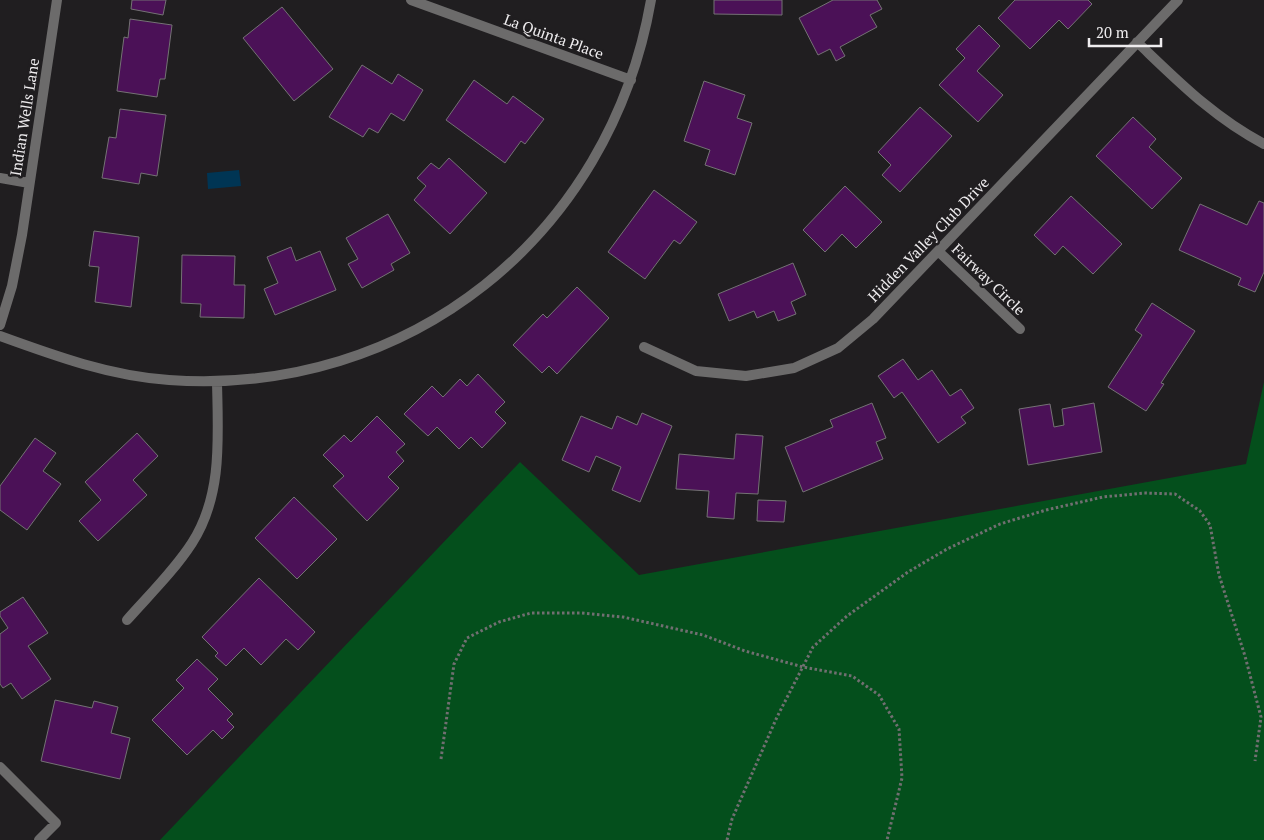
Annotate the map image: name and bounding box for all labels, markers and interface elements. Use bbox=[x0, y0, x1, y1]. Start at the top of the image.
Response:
street label: La Quinta Place bbox=[501, 9, 607, 63]
scale bar bbox=[1089, 15, 1162, 47]
text: 20 m bbox=[1096, 22, 1129, 42]
street label: Indian Wells Lane bbox=[5, 57, 43, 177]
street label: Hidden Valley Club Drive bbox=[863, 172, 993, 306]
street label: Fairway Circle bbox=[948, 239, 1030, 319]

